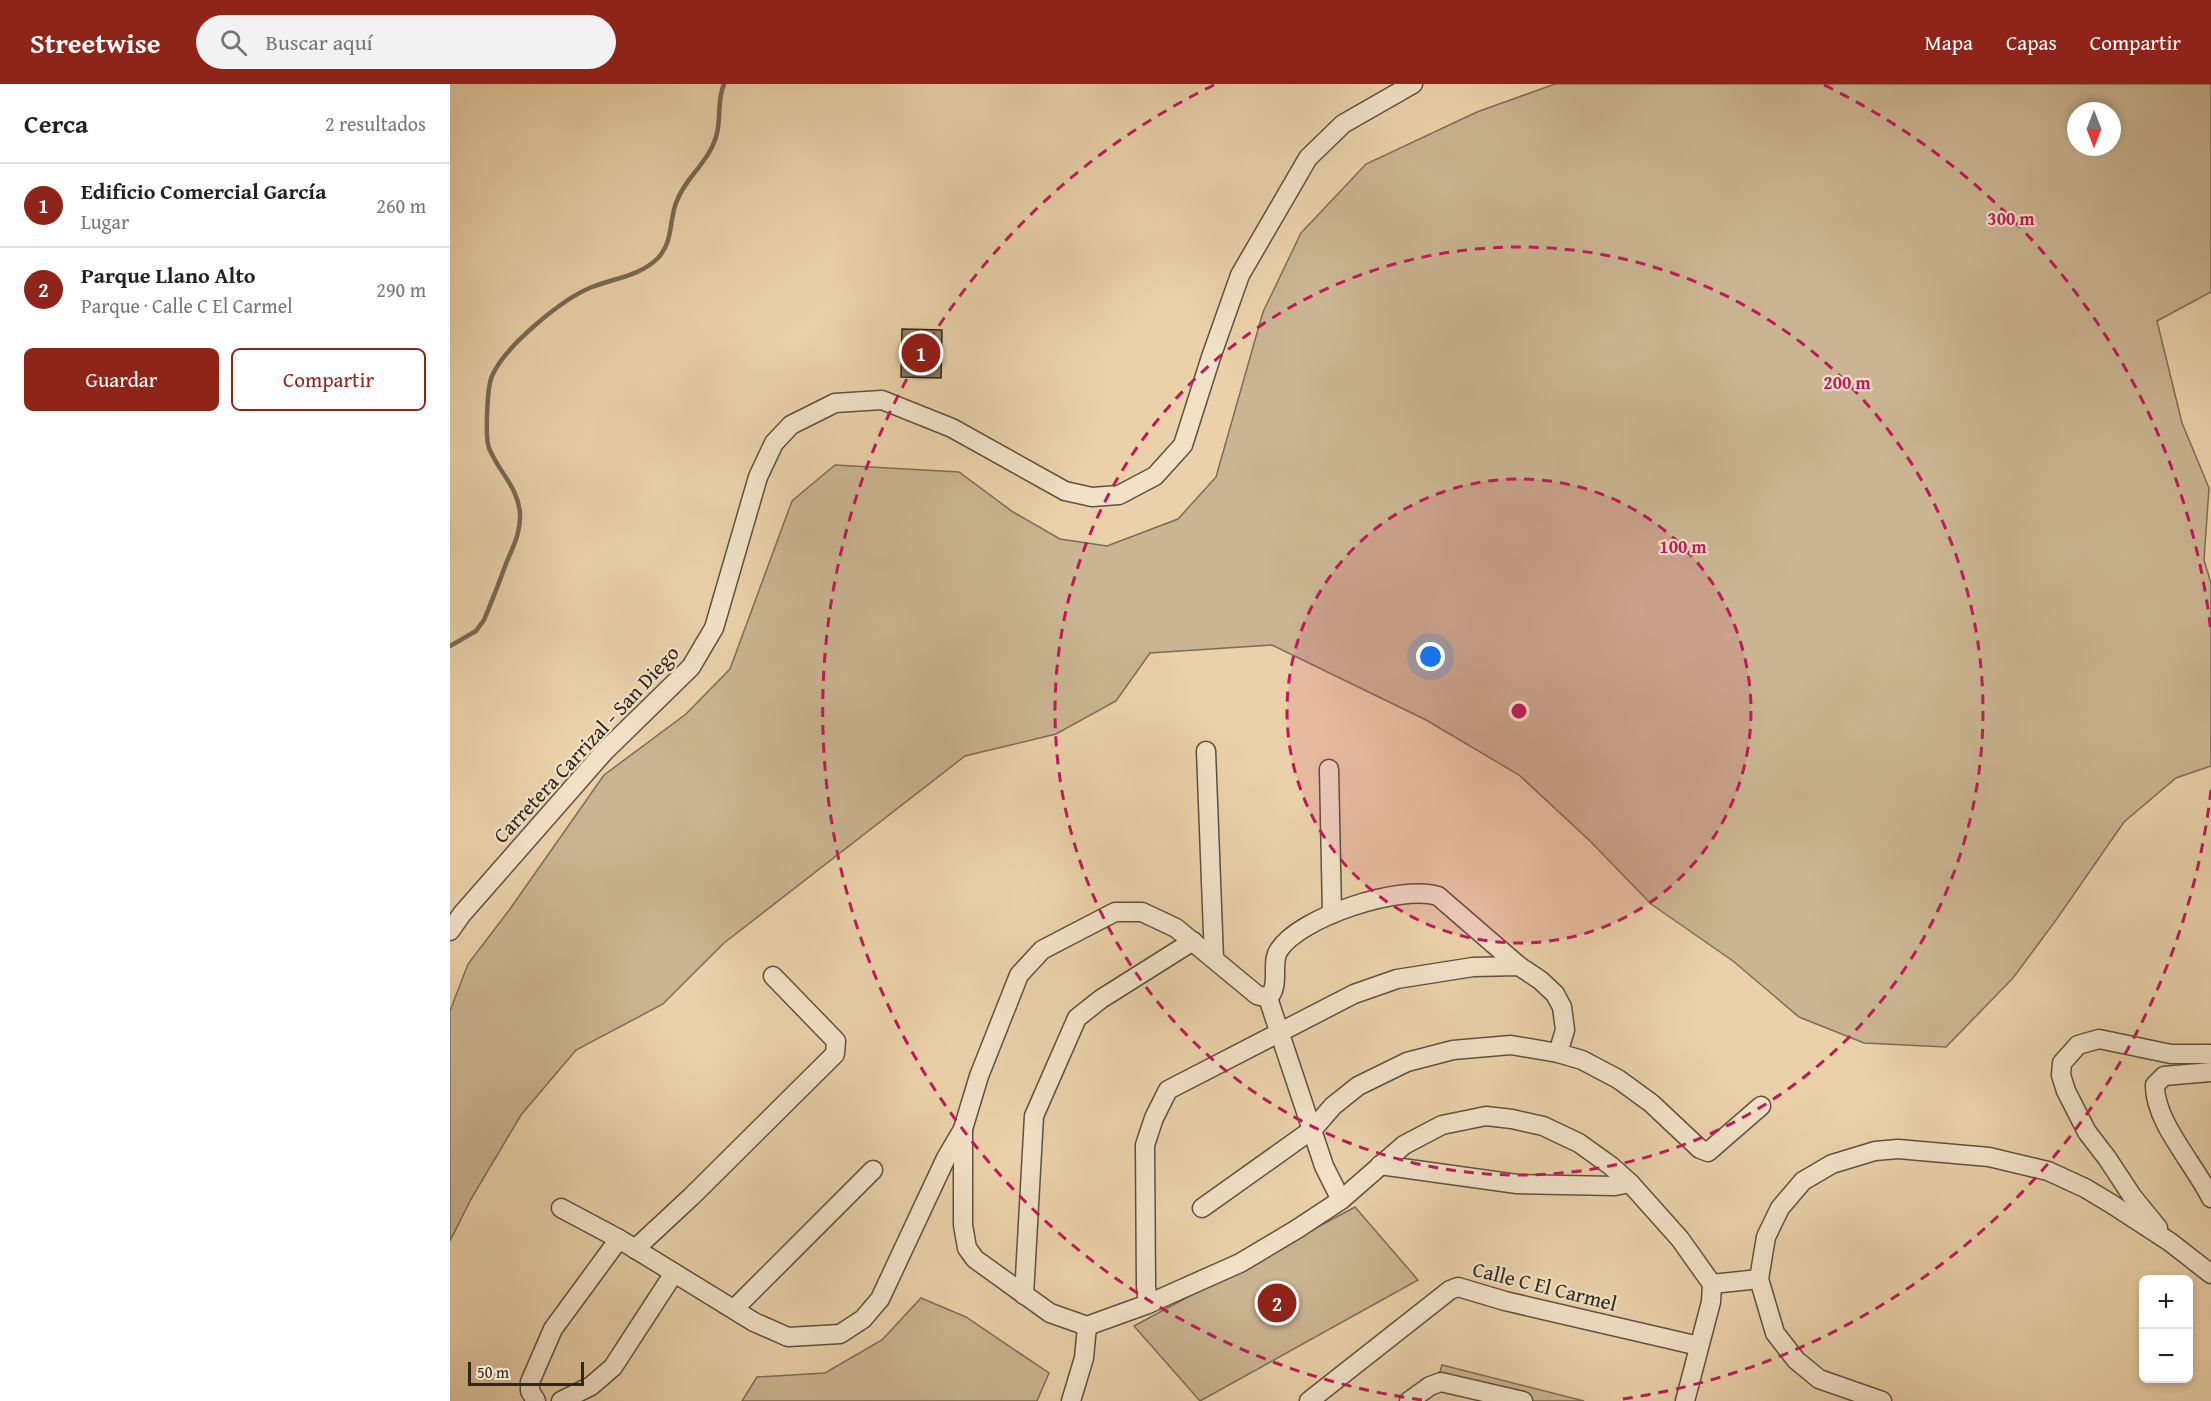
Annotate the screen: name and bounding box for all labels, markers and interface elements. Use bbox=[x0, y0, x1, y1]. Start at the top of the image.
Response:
search box bbox=[196, 15, 616, 69]
text: Streetwise bbox=[30, 22, 160, 63]
icon: search bbox=[217, 26, 250, 59]
text: Buscar aquí bbox=[265, 26, 373, 58]
text: Mapa bbox=[1924, 27, 1973, 58]
text: Capas bbox=[2006, 27, 2057, 58]
text: Compartir bbox=[2090, 27, 2181, 58]
north arrow bbox=[2067, 102, 2121, 156]
text: Cerca bbox=[24, 104, 88, 143]
text: 2 resultados bbox=[325, 109, 426, 138]
text: Edificio Comercial García bbox=[81, 175, 326, 207]
text: 1 bbox=[38, 191, 49, 220]
text: 260 m bbox=[376, 191, 426, 220]
text: 300 m bbox=[1987, 205, 2035, 232]
text: Lugar bbox=[81, 207, 129, 236]
text: Parque Llano Alto bbox=[81, 259, 255, 291]
text: 2 bbox=[38, 275, 49, 304]
text: 290 m bbox=[376, 275, 426, 304]
text: Parque · Calle C El Carmel bbox=[81, 291, 293, 320]
pin: 1 bbox=[902, 330, 940, 376]
button: Guardar bbox=[24, 348, 219, 411]
button: Compartir bbox=[231, 348, 426, 411]
text: 200 m bbox=[1823, 369, 1871, 396]
text: 100 m bbox=[1659, 533, 1707, 560]
street label: Carretera Carrizal - San Diego bbox=[486, 638, 686, 850]
your location bbox=[1416, 642, 1445, 671]
centre of rings bbox=[1509, 701, 1529, 721]
street label: Calle C El Carmel bbox=[1470, 1253, 1621, 1319]
map controls bbox=[2139, 1275, 2193, 1383]
button: + bbox=[2139, 1275, 2193, 1329]
pin: 2 bbox=[1258, 1280, 1296, 1326]
button: − bbox=[2139, 1329, 2193, 1383]
scale bar bbox=[468, 1359, 584, 1386]
text: 50 m bbox=[477, 1360, 509, 1384]

